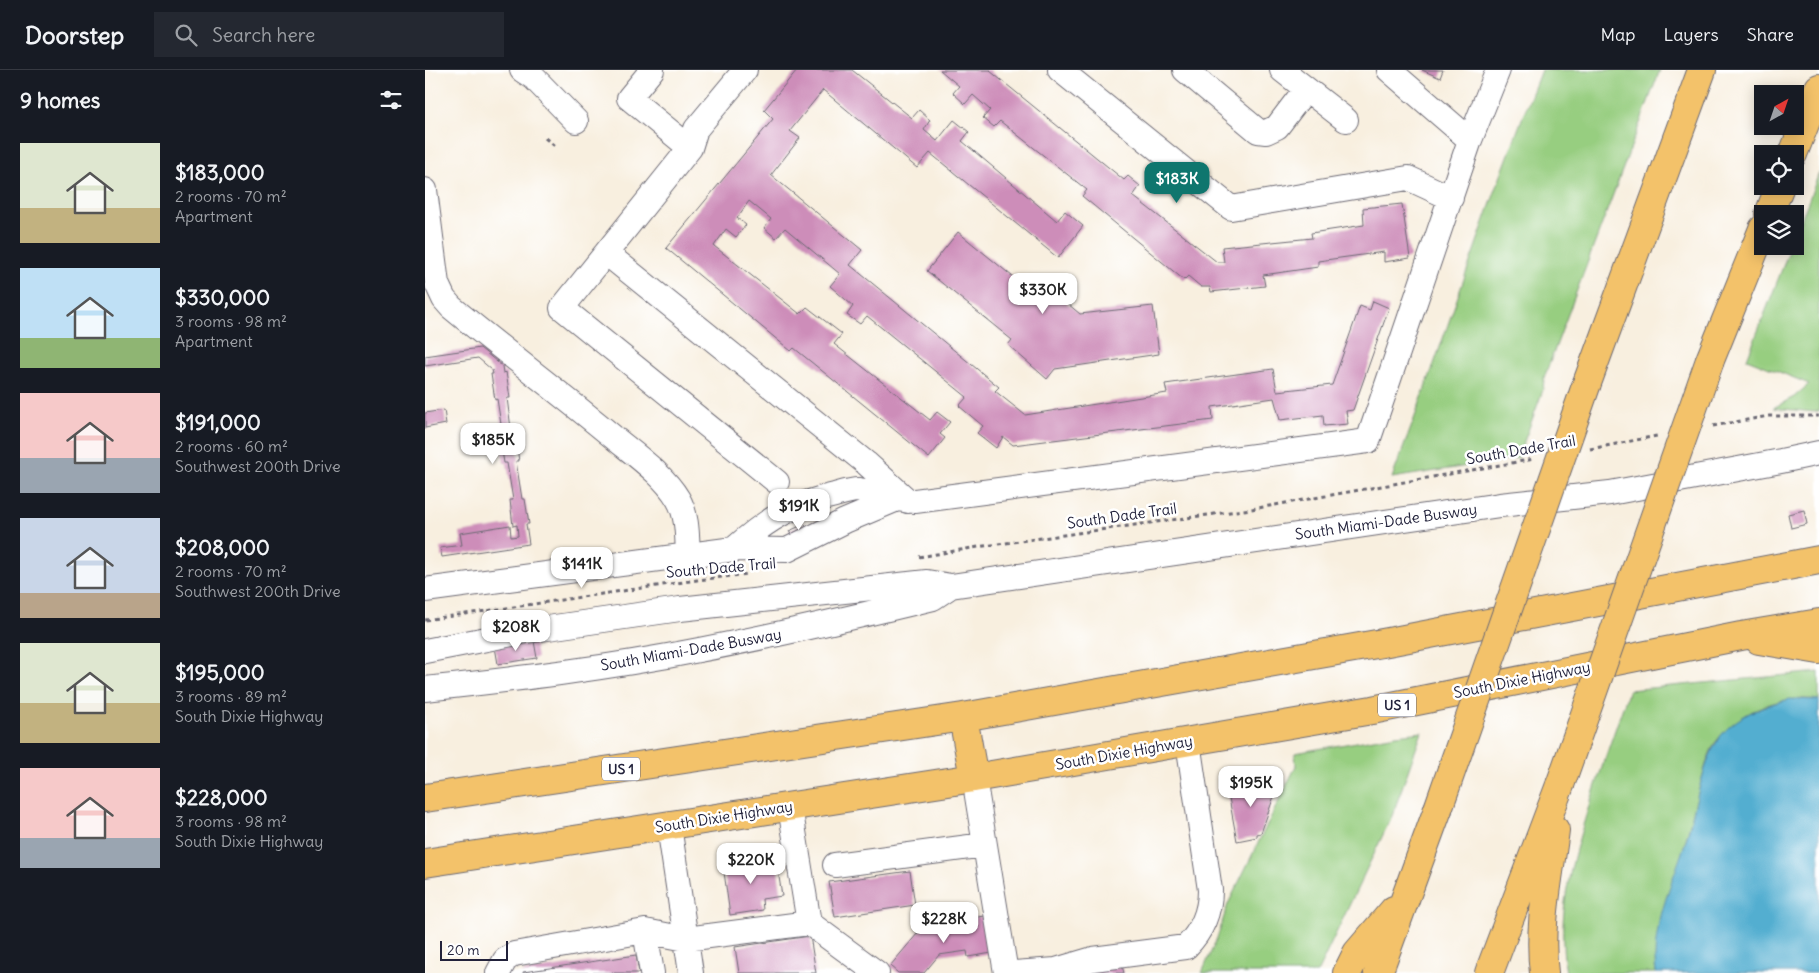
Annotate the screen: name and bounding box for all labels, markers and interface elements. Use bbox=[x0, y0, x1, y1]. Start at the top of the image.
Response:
search box bbox=[154, 12, 504, 57]
text: Doorstep bbox=[25, 20, 124, 50]
icon: search bbox=[172, 21, 200, 49]
text: Search here bbox=[212, 23, 315, 47]
text: Map bbox=[1600, 23, 1635, 46]
text: Layers bbox=[1663, 23, 1719, 46]
text: Share bbox=[1747, 23, 1794, 46]
north arrow bbox=[1754, 85, 1804, 135]
map controls bbox=[1754, 85, 1804, 255]
icon: filters bbox=[377, 86, 405, 114]
text: 9 homes bbox=[20, 87, 100, 114]
button: locate bbox=[1754, 145, 1804, 195]
text: $183,000 bbox=[175, 159, 265, 186]
pin: $183K bbox=[1142, 162, 1212, 204]
icon: home bbox=[60, 163, 120, 223]
text: $183K bbox=[1155, 168, 1199, 188]
text: 2 rooms · 70 m² bbox=[175, 186, 287, 206]
button: layers bbox=[1754, 205, 1804, 255]
text: Apartment bbox=[175, 206, 253, 226]
pin: $330K bbox=[1008, 272, 1078, 315]
text: $330K bbox=[1019, 279, 1067, 299]
text: $330,000 bbox=[175, 284, 270, 311]
icon: home bbox=[60, 288, 120, 348]
text: 3 rooms · 98 m² bbox=[175, 311, 287, 331]
text: Apartment bbox=[175, 331, 253, 351]
text: $191,000 bbox=[175, 409, 261, 436]
icon: home bbox=[60, 413, 120, 473]
pin: $185K bbox=[458, 422, 528, 465]
text: $185K bbox=[471, 429, 515, 449]
street label: South Dade Trail bbox=[1465, 431, 1577, 468]
text: 2 rooms · 60 m² bbox=[175, 436, 288, 456]
text: Southwest 200th Drive bbox=[175, 456, 341, 476]
pin: $191K bbox=[764, 488, 834, 531]
text: $191K bbox=[779, 495, 819, 515]
street label: South Dade Trail bbox=[1066, 498, 1178, 533]
street label: South Miami-Dade Busway bbox=[1294, 499, 1478, 544]
text: $208,000 bbox=[175, 534, 270, 561]
icon: home bbox=[60, 538, 120, 598]
pin: $141K bbox=[547, 546, 617, 589]
text: $141K bbox=[562, 553, 602, 573]
street label: South Dade Trail bbox=[665, 553, 777, 582]
text: 2 rooms · 70 m² bbox=[175, 561, 287, 581]
text: Southwest 200th Drive bbox=[175, 581, 341, 601]
pin: $208K bbox=[481, 610, 551, 652]
text: $208K bbox=[492, 616, 540, 636]
street label: South Miami-Dade Busway bbox=[599, 624, 783, 675]
street label: South Dixie Highway bbox=[1452, 657, 1592, 702]
text: $195,000 bbox=[175, 659, 265, 686]
icon: home bbox=[60, 663, 120, 723]
text: 3 rooms · 89 m² bbox=[175, 686, 287, 706]
road number: US 1 bbox=[1378, 694, 1416, 716]
text: South Dixie Highway bbox=[175, 706, 323, 726]
street label: South Dixie Highway bbox=[1054, 731, 1194, 774]
road number: US 1 bbox=[602, 758, 640, 781]
pin: $195K bbox=[1216, 766, 1286, 808]
text: $195K bbox=[1229, 772, 1273, 792]
text: $228,000 bbox=[175, 784, 268, 811]
icon: home bbox=[60, 788, 120, 848]
street label: South Dixie Highway bbox=[654, 796, 794, 837]
text: 3 rooms · 98 m² bbox=[175, 811, 287, 831]
text: South Dixie Highway bbox=[175, 831, 323, 851]
pin: $220K bbox=[716, 842, 786, 885]
text: $220K bbox=[728, 849, 774, 869]
pin: $228K bbox=[909, 902, 979, 944]
text: $228K bbox=[921, 908, 967, 928]
scale bar bbox=[440, 938, 507, 961]
text: 20 m bbox=[447, 941, 480, 959]

